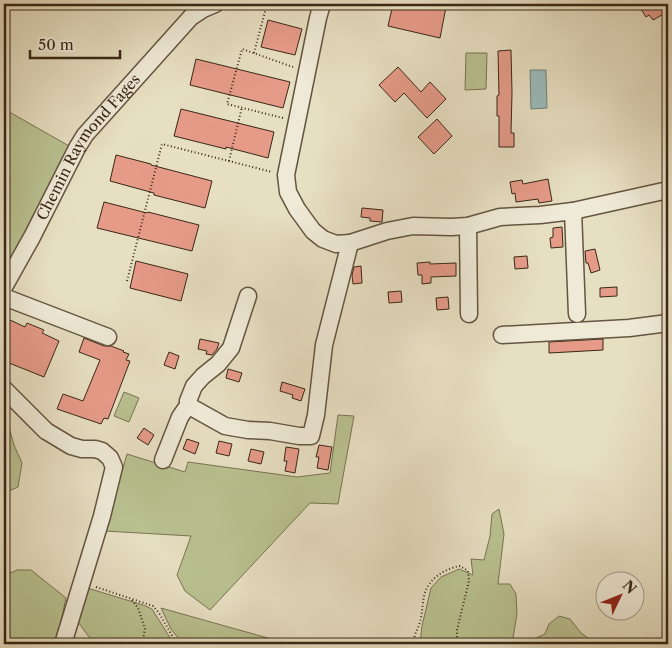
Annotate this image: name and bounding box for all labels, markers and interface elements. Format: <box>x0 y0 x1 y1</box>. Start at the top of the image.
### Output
scale bar <box>30 28 120 60</box>
text: 50 m <box>38 35 74 54</box>
street label: Chemin Raymond Fages <box>32 70 144 223</box>
north arrow <box>594 570 644 620</box>
text: N <box>619 577 640 598</box>

